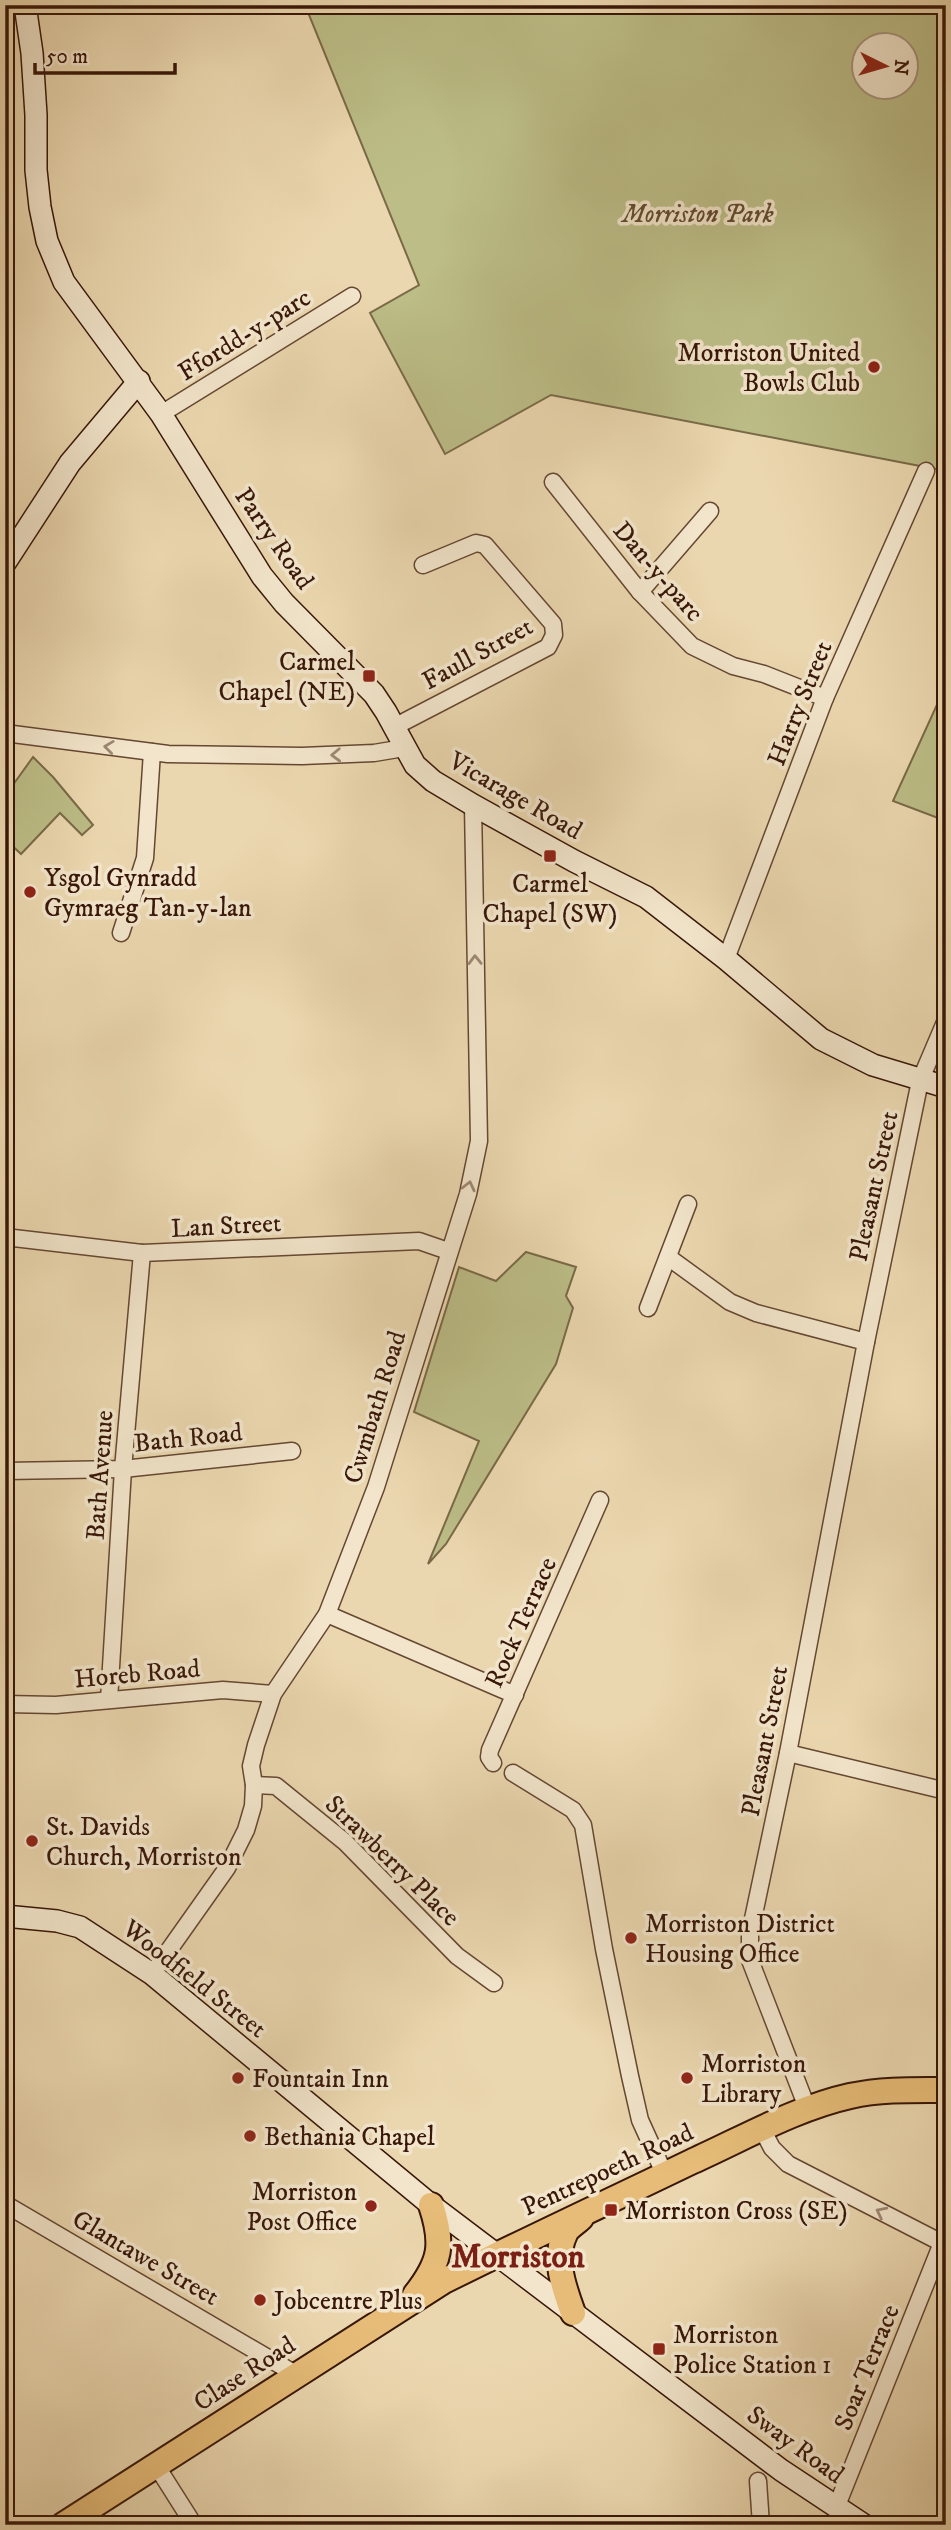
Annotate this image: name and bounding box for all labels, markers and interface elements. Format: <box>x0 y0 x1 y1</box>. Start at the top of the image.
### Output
scale bar <box>35 32 175 76</box>
north arrow <box>850 32 920 102</box>
text: 50 m <box>46 44 88 70</box>
text: N <box>888 59 913 77</box>
park label: Morriston Park <box>620 198 774 231</box>
street label: Ffordd-y-parc <box>172 281 317 389</box>
place label: Morriston United Bowls Club <box>677 337 860 400</box>
marker: Morriston United Bowls Club <box>866 359 882 375</box>
street label: Parry Road <box>227 481 321 596</box>
street label: Dan-y-parc <box>605 515 710 629</box>
street label: Faull Street <box>417 610 539 698</box>
street label: Harry Street <box>760 636 840 771</box>
place label: Carmel Chapel (NE) <box>219 646 355 709</box>
marker: Carmel Chapel (NE) <box>361 668 377 684</box>
one-way arrow <box>104 739 115 754</box>
street label: Vicarage Road <box>442 744 588 848</box>
one-way arrow <box>331 747 342 762</box>
marker: Carmel Chapel (SW) <box>542 848 558 864</box>
place label: Ysgol Gynradd Gymraeg Tan-y-lan <box>44 862 252 925</box>
place label: Carmel Chapel (SW) <box>483 868 617 931</box>
marker: Ysgol Gynradd Gymraeg Tan-y-lan <box>22 884 38 900</box>
one-way arrow <box>467 954 483 964</box>
street label: Pleasant Street <box>842 1108 907 1265</box>
one-way arrow <box>461 1180 475 1192</box>
street label: Lan Street <box>170 1207 282 1246</box>
street label: Cwmbath Road <box>337 1327 414 1488</box>
street label: Bath Avenue <box>80 1409 121 1541</box>
street label: Bath Road <box>132 1416 244 1461</box>
street label: Rock Terrace <box>478 1552 565 1693</box>
street label: Horeb Road <box>73 1653 201 1696</box>
street label: Pleasant Street <box>735 1663 796 1820</box>
street label: Strawberry Place <box>317 1788 466 1934</box>
place label: St. Davids Church, Morriston <box>46 1811 242 1874</box>
marker: St. Davids Church, Morriston <box>24 1833 40 1849</box>
place label: Morriston District Housing Office <box>645 1908 835 1971</box>
street label: Woodfield Street <box>115 1912 273 2046</box>
marker: Morriston District Housing Office <box>623 1930 639 1946</box>
place label: Morriston Library <box>701 2048 807 2111</box>
place label: Fountain Inn <box>252 2063 389 2096</box>
marker: Fountain Inn <box>230 2070 246 2086</box>
marker: Morriston Library <box>679 2070 695 2086</box>
street label: Pentrepoeth Road <box>517 2116 699 2225</box>
place label: Bethania Chapel <box>264 2121 435 2154</box>
marker: Bethania Chapel <box>242 2128 258 2144</box>
place label: Morriston Post Office <box>247 2176 357 2239</box>
place label: Morriston Cross (SE) <box>625 2195 848 2228</box>
marker: Morriston Post Office <box>363 2198 379 2214</box>
marker: Morriston Cross (SE) <box>603 2202 619 2218</box>
street label: Glantawe Street <box>66 2203 225 2314</box>
one-way arrow <box>876 2207 889 2220</box>
district label: Morriston <box>451 2237 586 2278</box>
place label: Jobcentre Plus <box>272 2285 422 2318</box>
marker: Jobcentre Plus <box>252 2292 268 2308</box>
street label: Soar Terrace <box>827 2300 908 2435</box>
place label: Morriston Police Station 1 <box>673 2319 832 2382</box>
street label: Clase Road <box>188 2329 302 2419</box>
marker: Morriston Police Station 1 <box>651 2341 667 2357</box>
street label: Sway Road <box>740 2399 850 2492</box>

